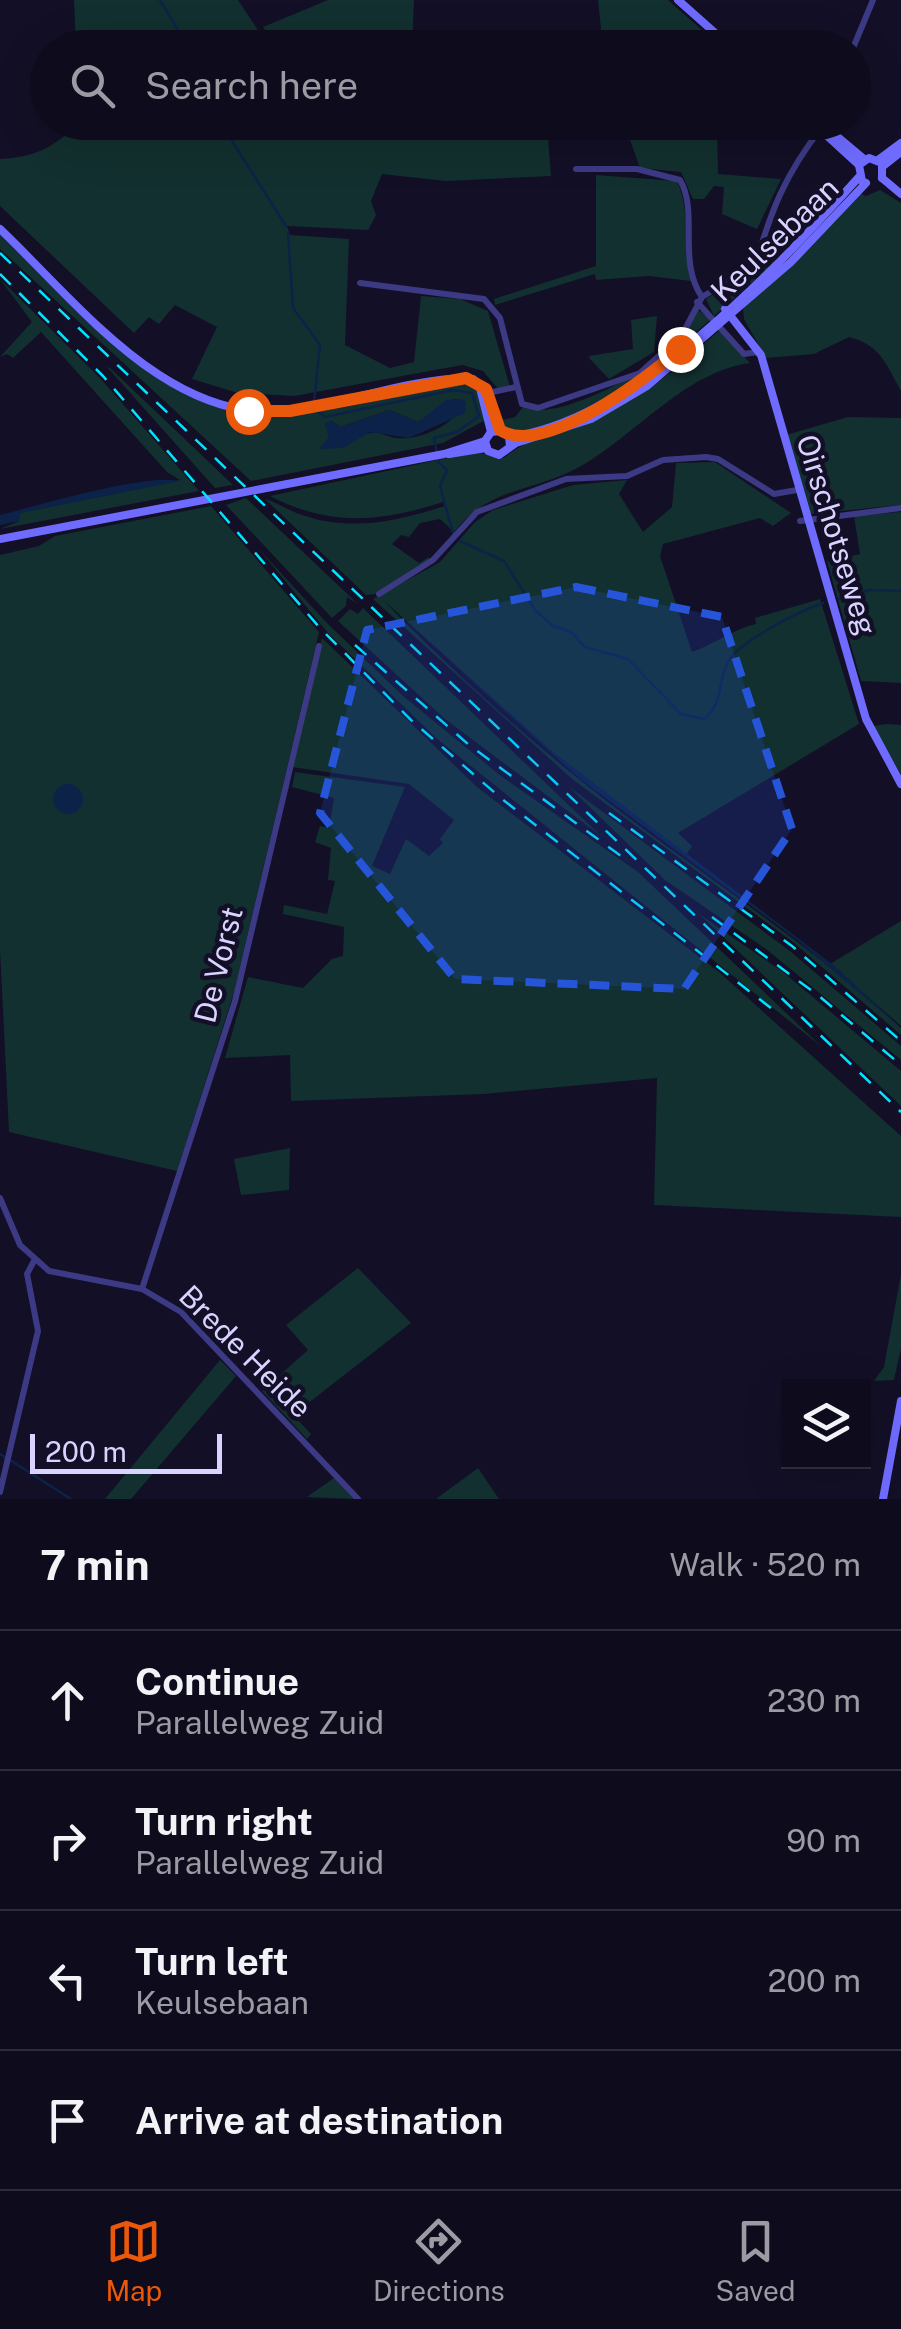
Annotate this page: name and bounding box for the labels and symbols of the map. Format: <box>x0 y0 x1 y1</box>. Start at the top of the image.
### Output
street label: Keulsebaan <box>703 170 845 309</box>
route end <box>658 327 704 373</box>
route start <box>226 389 272 435</box>
street label: Oirschotseweg <box>789 430 885 640</box>
street label: De Vorst <box>186 903 250 1026</box>
street label: Brede Heide <box>172 1278 319 1425</box>
scale bar <box>30 1429 222 1474</box>

